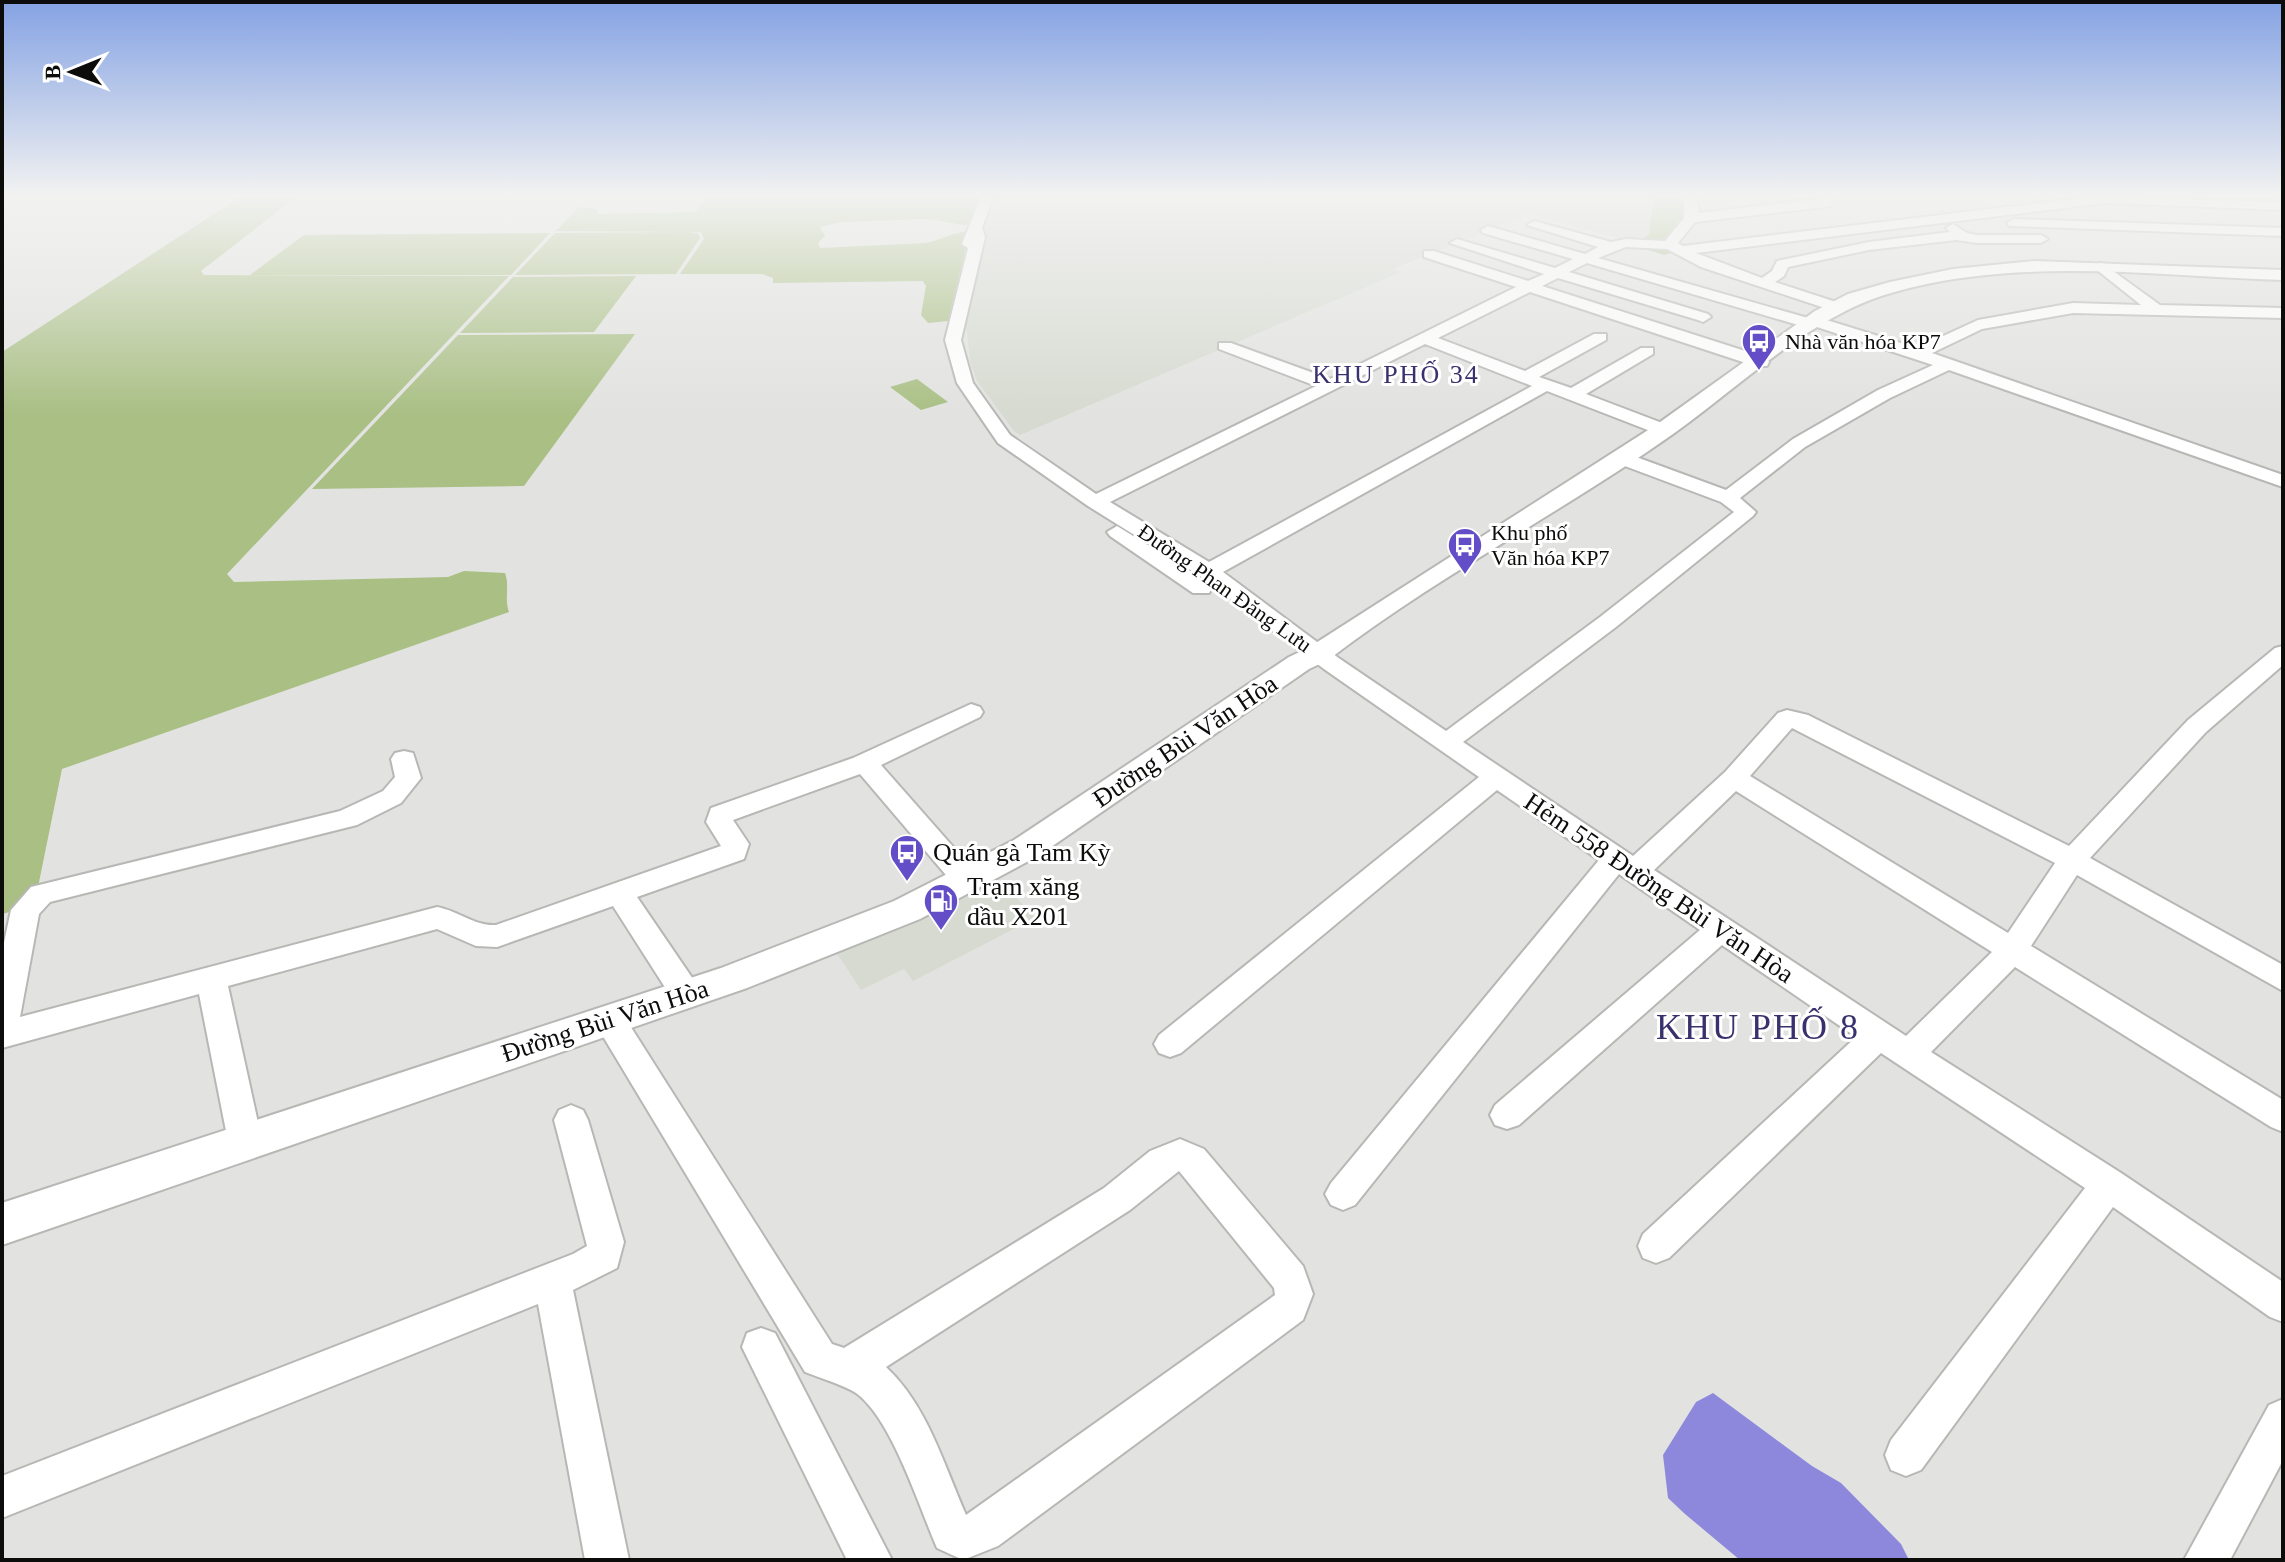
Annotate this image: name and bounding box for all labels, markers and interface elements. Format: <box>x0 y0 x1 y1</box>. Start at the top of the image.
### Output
north arrow <box>32 32 112 112</box>
text: B <box>40 64 65 80</box>
bus stop icon: Nhà văn hóa KP7 <box>1740 322 1778 372</box>
place label: Nhà văn hóa KP7 <box>1785 329 1941 354</box>
district label: KHU PHỐ 34 <box>1312 360 1480 389</box>
street label: Đường Phan Đăng Lưu <box>1133 519 1317 657</box>
place label: Khu phố Văn hóa KP7 <box>1491 520 1610 570</box>
bus stop icon: Khu phố Văn hóa KP7 <box>1446 526 1484 576</box>
street label: Đường Bùi Văn Hòa <box>1087 668 1283 813</box>
street label: Hẻm 558 Đường Bùi Văn Hòa <box>1519 787 1799 989</box>
bus stop icon: Quán gà Tam Kỳ <box>888 833 926 883</box>
place label: Quán gà Tam Kỳ <box>933 838 1111 867</box>
place label: Trạm xăng dầu X201 <box>967 872 1079 931</box>
fuel station icon: Trạm xăng dầu X201 <box>922 882 960 932</box>
street label: Đường Bùi Văn Hòa <box>498 974 713 1068</box>
district label: KHU PHỐ 8 <box>1656 1006 1860 1047</box>

